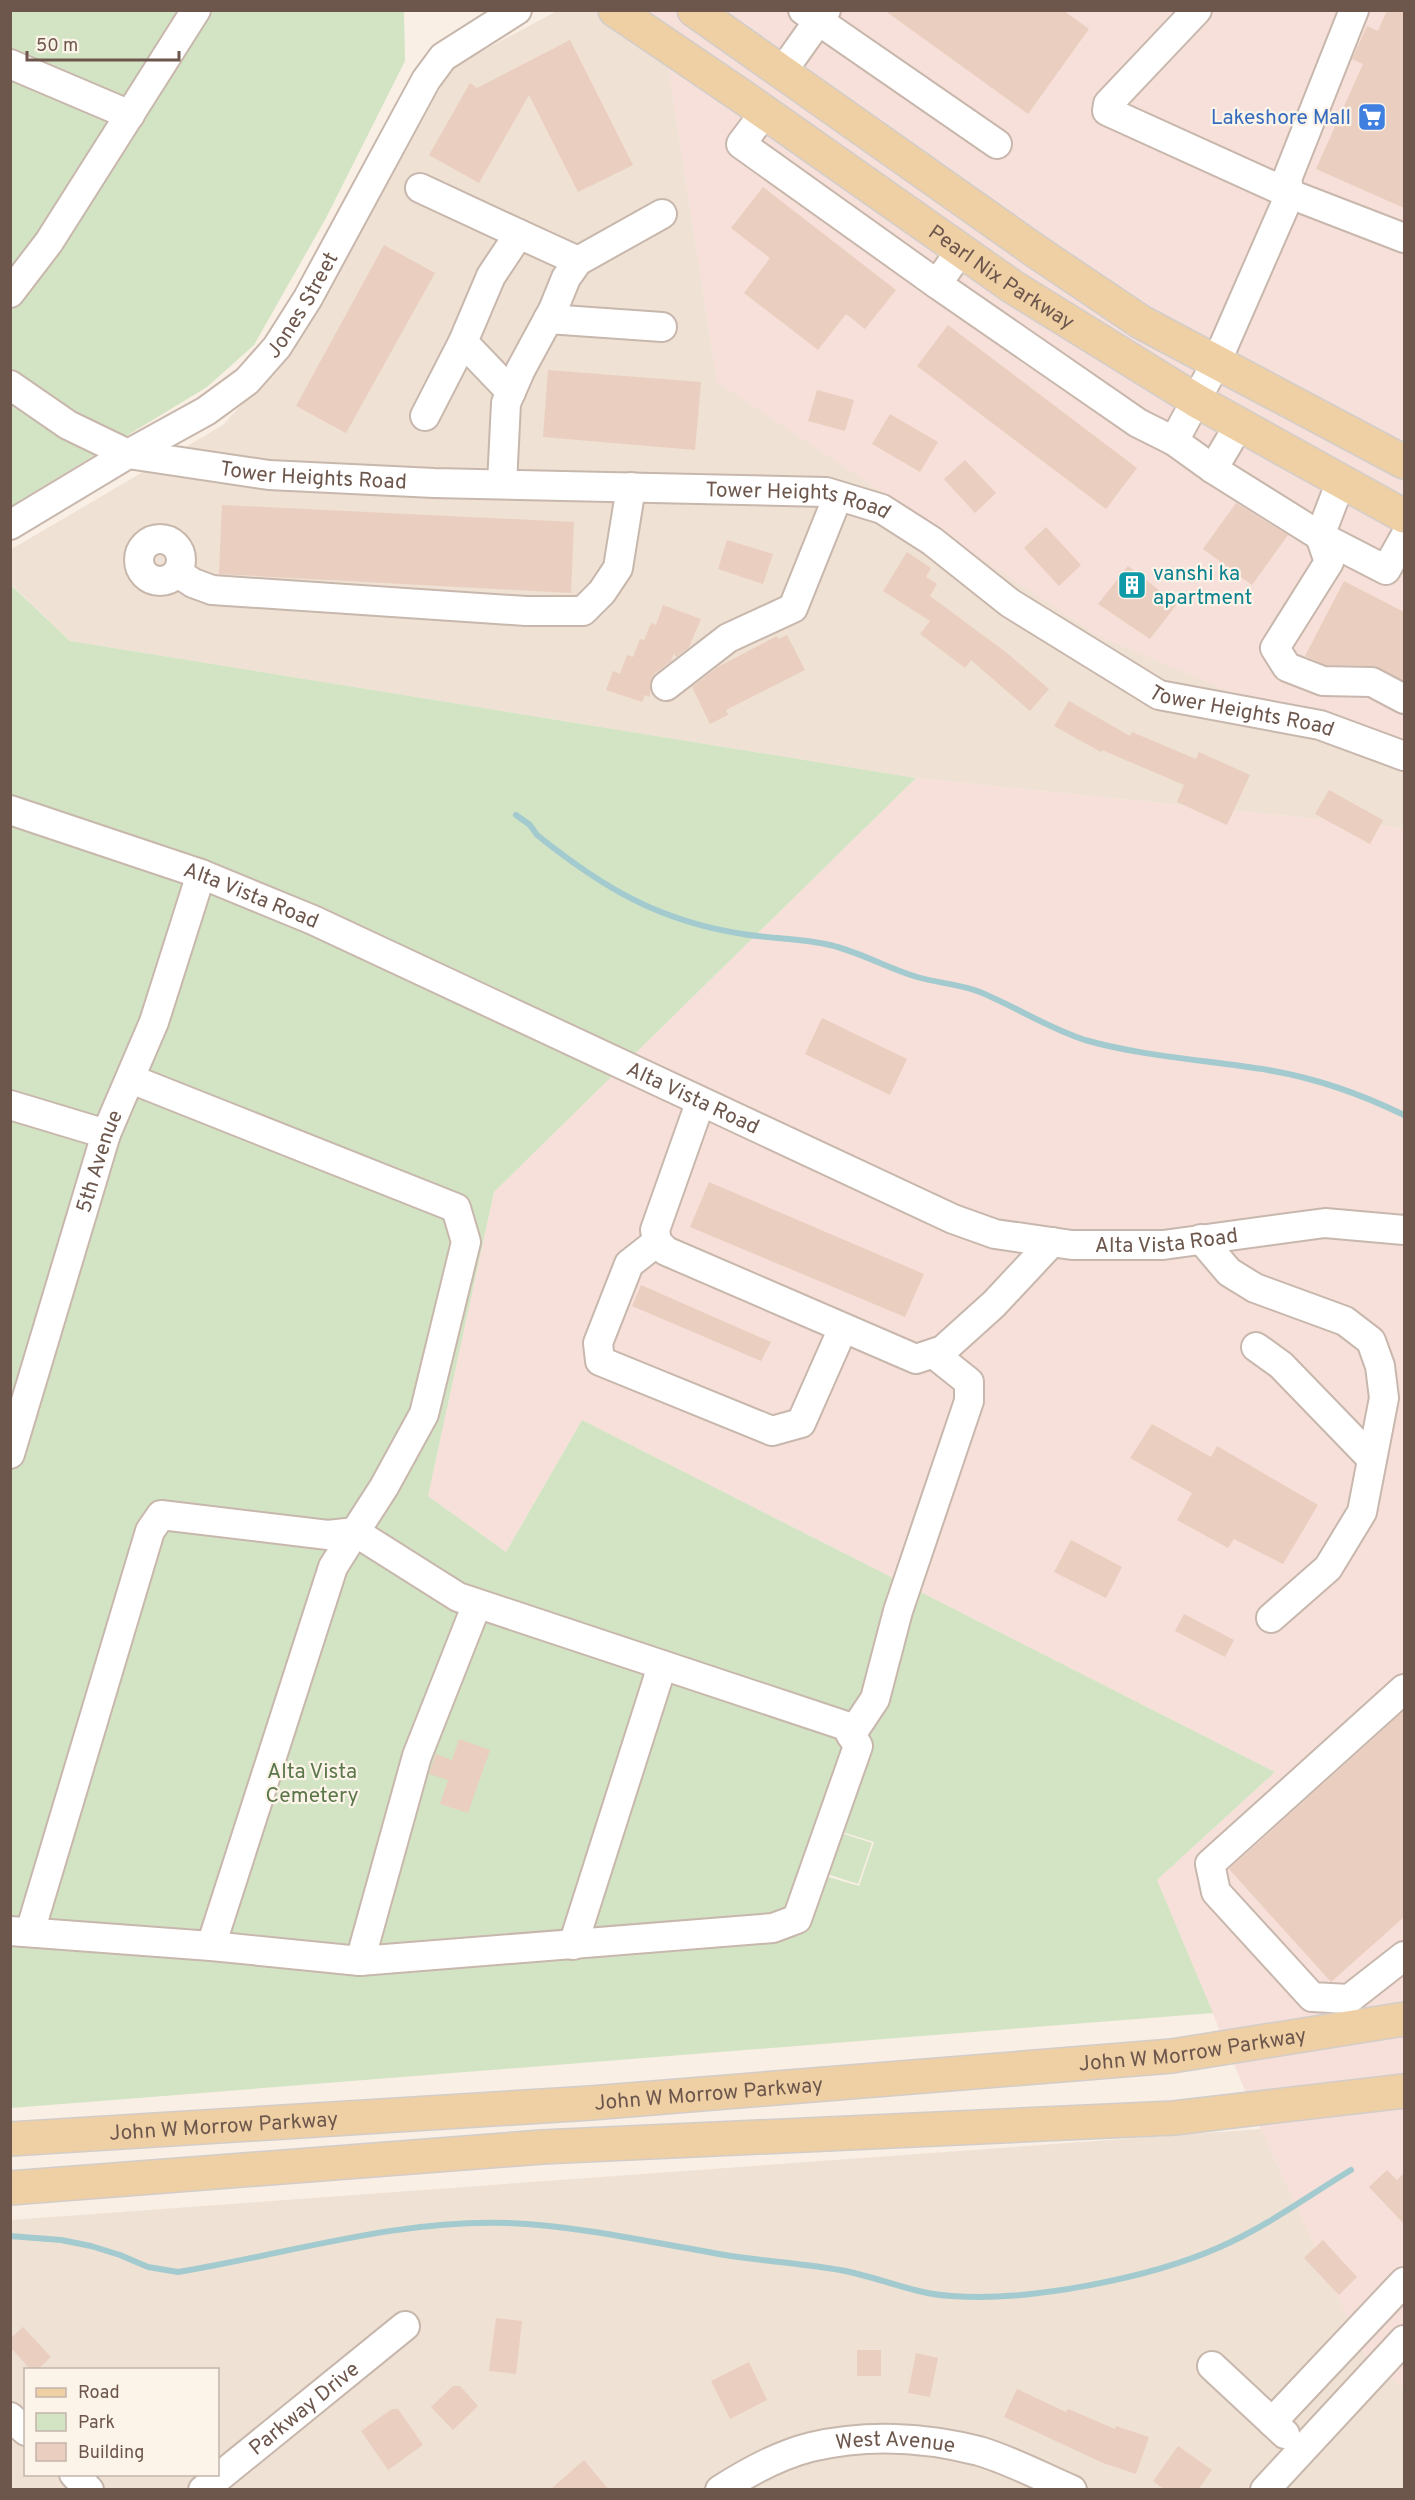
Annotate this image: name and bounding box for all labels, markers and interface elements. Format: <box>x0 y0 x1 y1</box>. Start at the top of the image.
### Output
scale bar <box>27 24 178 62</box>
text: 50 m <box>36 35 78 58</box>
supermarket icon: Lakeshore Mall <box>1356 101 1388 133</box>
place label: Lakeshore Mall <box>1211 105 1351 132</box>
street label: Pearl Nix Parkway <box>922 220 1079 337</box>
street label: Jones Street <box>261 248 345 365</box>
street label: Tower Heights Road <box>218 456 407 497</box>
street label: Tower Heights Road <box>705 477 895 526</box>
place label: vanshi ka apartment <box>1153 561 1252 612</box>
building icon: vanshi ka apartment <box>1116 569 1148 601</box>
street label: Tower Heights Road <box>1143 680 1338 744</box>
street label: Alta Vista Road <box>180 857 323 936</box>
street label: Alta Vista Road <box>622 1056 763 1142</box>
street label: 5th Avenue <box>71 1106 130 1216</box>
street label: Alta Vista Road <box>1095 1223 1240 1260</box>
park label: Alta Vista Cemetery <box>265 1759 359 1810</box>
street label: John W Morrow Parkway <box>1078 2023 1308 2079</box>
street label: John W Morrow Parkway <box>593 2072 824 2118</box>
street label: John W Morrow Parkway <box>108 2107 339 2148</box>
street label: Parkway Drive <box>244 2356 366 2462</box>
legend <box>24 2368 219 2476</box>
text: Road <box>78 2382 120 2405</box>
text: Park <box>78 2412 115 2435</box>
street label: West Avenue <box>834 2427 957 2460</box>
text: Building <box>78 2442 144 2465</box>

